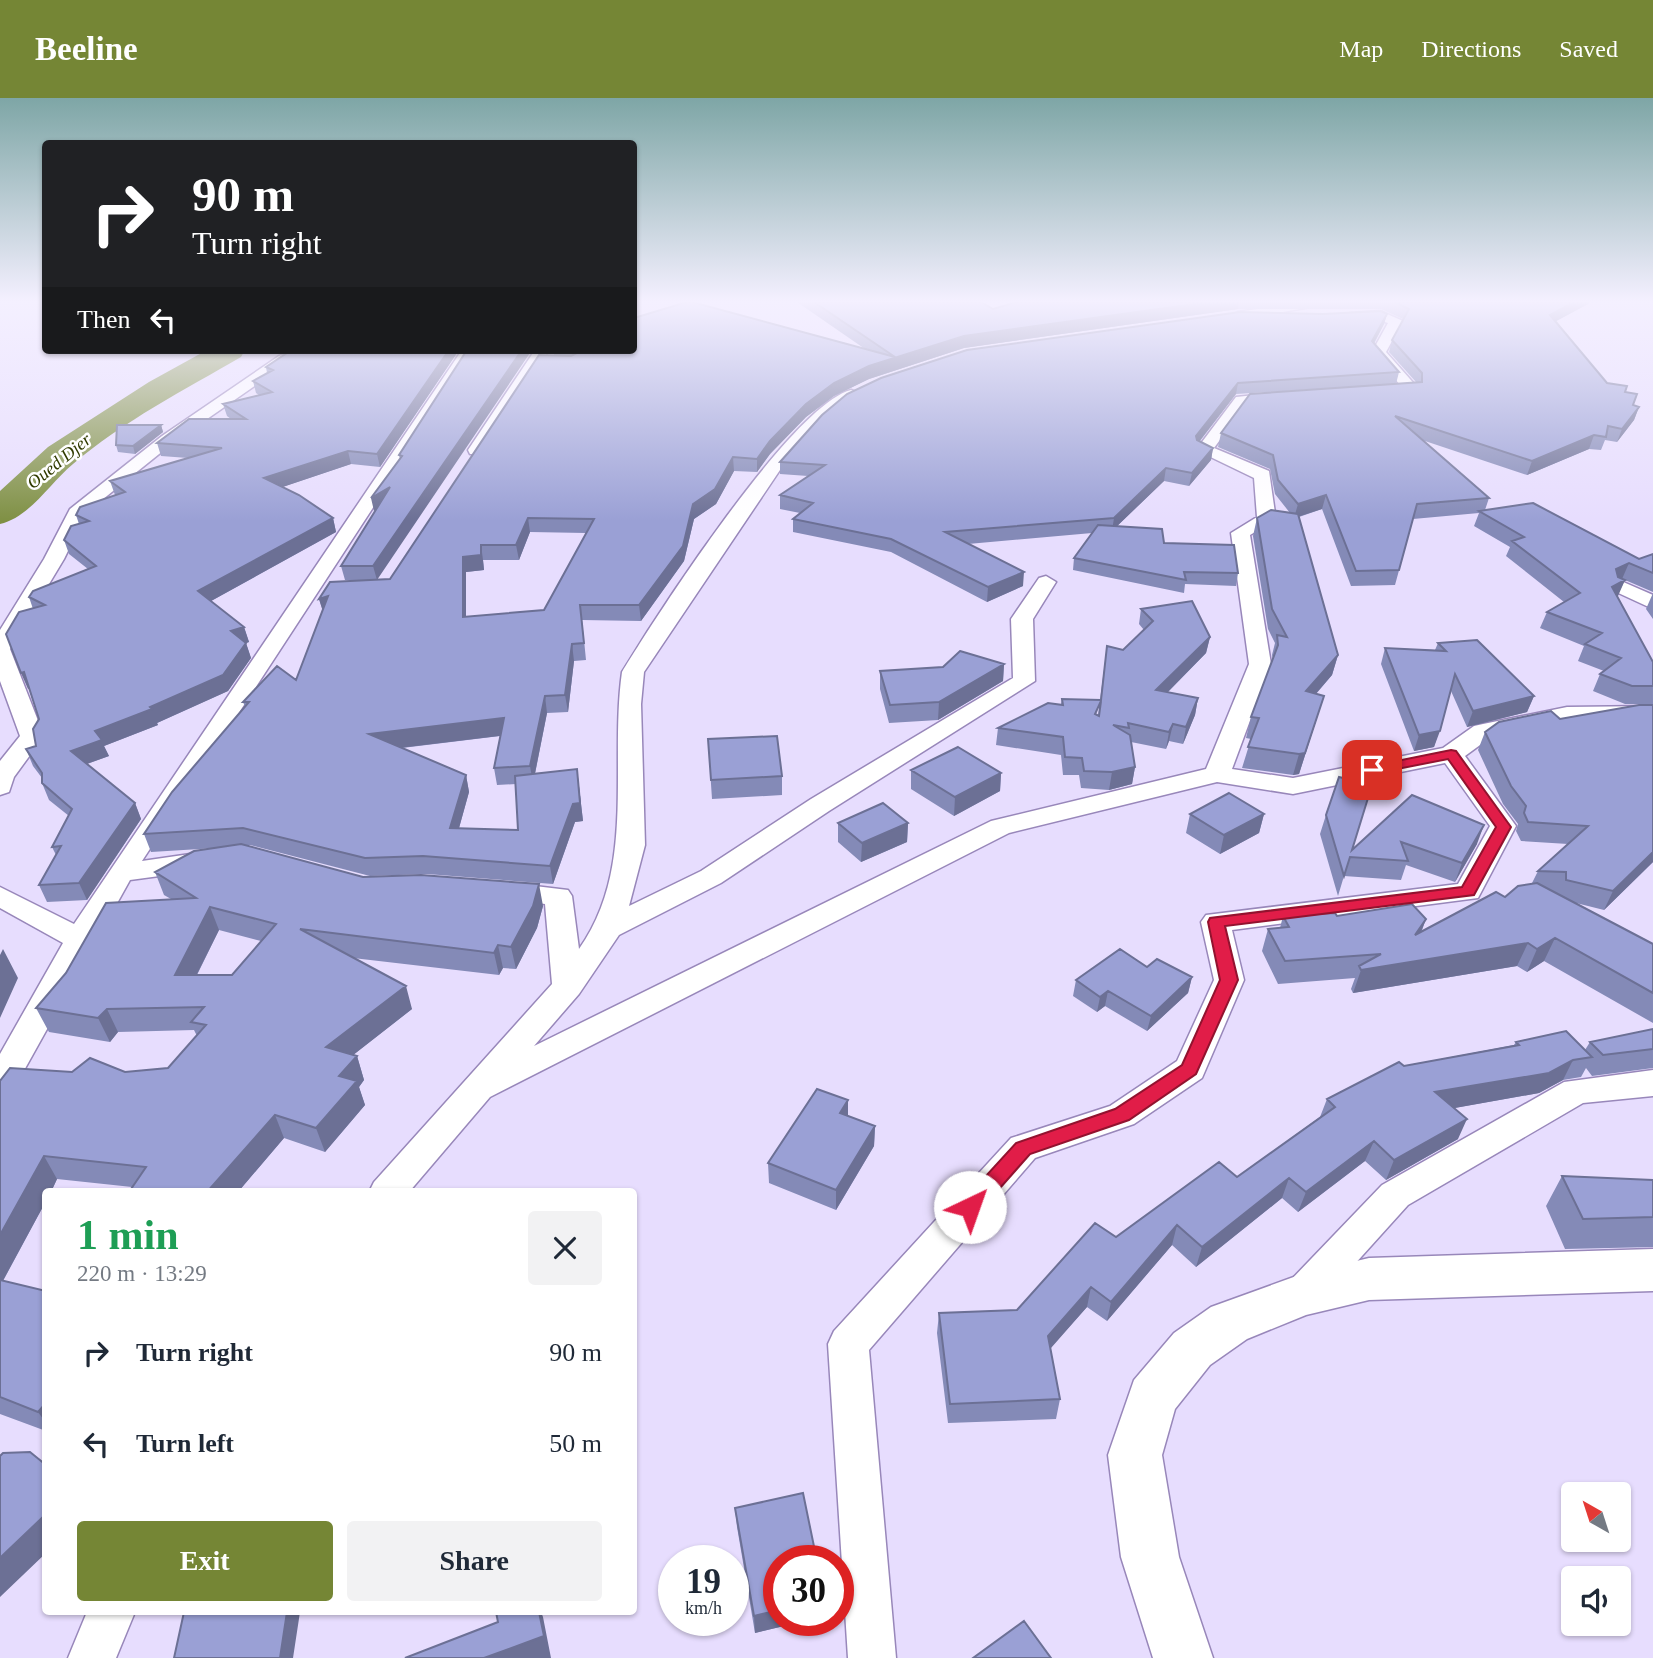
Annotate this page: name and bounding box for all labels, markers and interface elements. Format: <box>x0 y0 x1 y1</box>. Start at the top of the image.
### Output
text: Beeline <box>35 31 138 67</box>
text: Map <box>1339 36 1383 62</box>
text: Directions <box>1421 36 1521 62</box>
text: Saved <box>1559 36 1618 62</box>
text: 90 m <box>192 167 294 222</box>
icon: right <box>77 168 168 259</box>
text: Turn right <box>192 225 322 261</box>
icon: left <box>144 301 182 339</box>
text: Then <box>77 305 130 334</box>
water label: Oued Djer <box>23 429 96 493</box>
pin <box>1342 740 1402 800</box>
icon: arrive <box>1353 751 1391 789</box>
position arrow <box>933 1170 1007 1244</box>
button: close <box>528 1211 602 1285</box>
text: 1 min <box>77 1212 179 1258</box>
text: 220 m · 13:29 <box>77 1261 207 1286</box>
icon: right <box>77 1334 115 1372</box>
text: Turn right <box>136 1338 253 1367</box>
text: 90 m <box>549 1338 602 1367</box>
icon: left <box>77 1425 115 1463</box>
text: Turn left <box>136 1429 234 1458</box>
text: 50 m <box>549 1429 602 1458</box>
north arrow <box>1561 1482 1631 1552</box>
map controls <box>1561 1482 1631 1636</box>
button: Exit <box>77 1521 333 1601</box>
button: Share <box>347 1521 602 1601</box>
speed limit sign: 30 <box>763 1545 854 1636</box>
text: 19 <box>686 1562 721 1601</box>
button: sound <box>1561 1566 1631 1636</box>
text: km/h <box>685 1598 722 1618</box>

